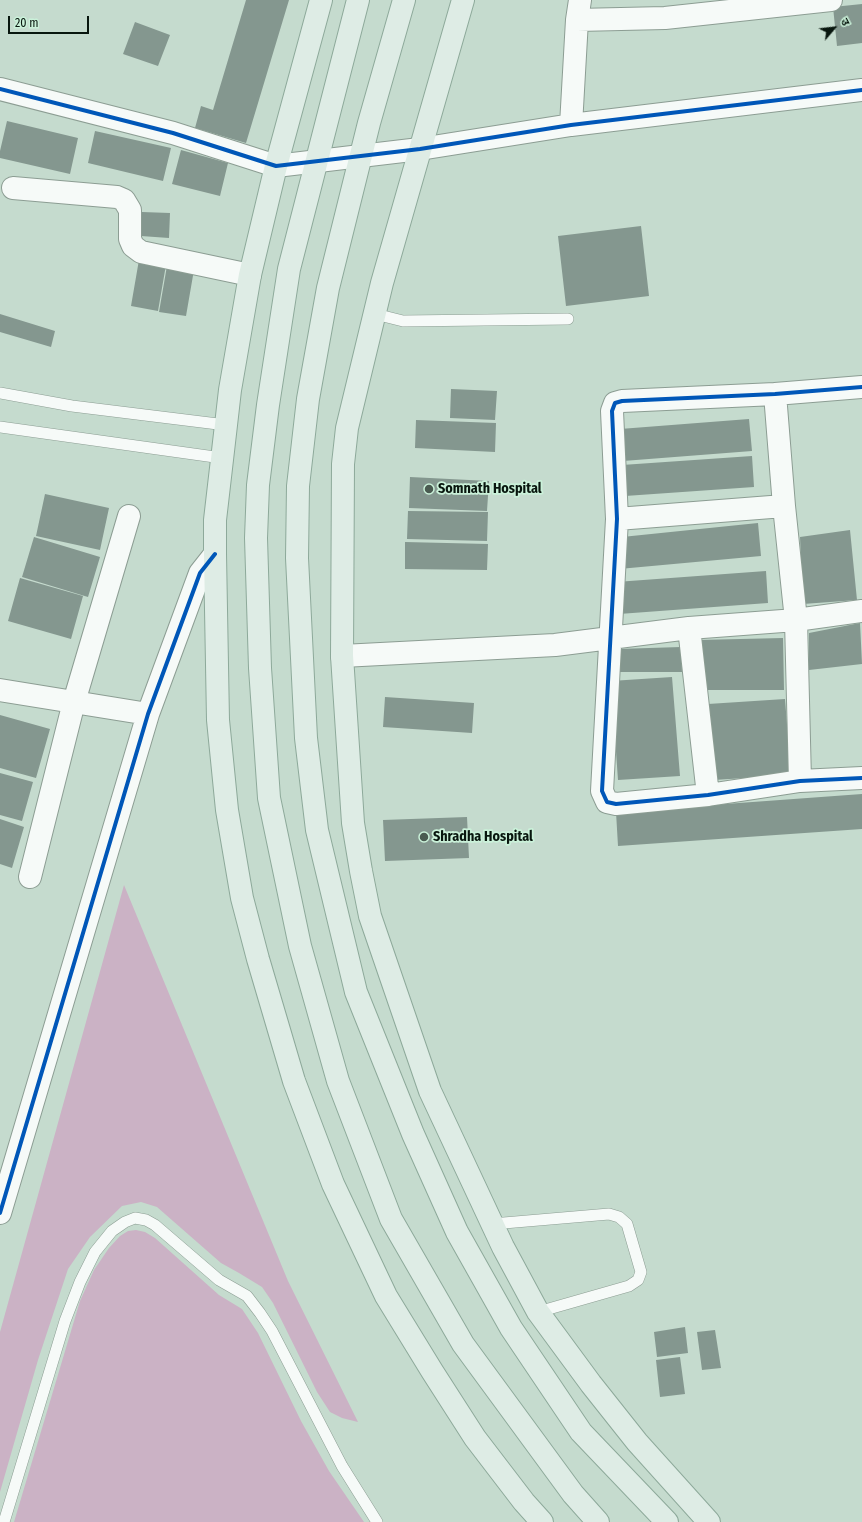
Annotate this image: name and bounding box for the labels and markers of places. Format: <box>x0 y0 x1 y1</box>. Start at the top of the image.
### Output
place label: Somnath Hospital <box>438 481 542 497</box>
marker: Somnath Hospital <box>423 483 435 495</box>
place label: Shradha Hospital <box>433 829 533 845</box>
marker: Shradha Hospital <box>418 831 430 843</box>

